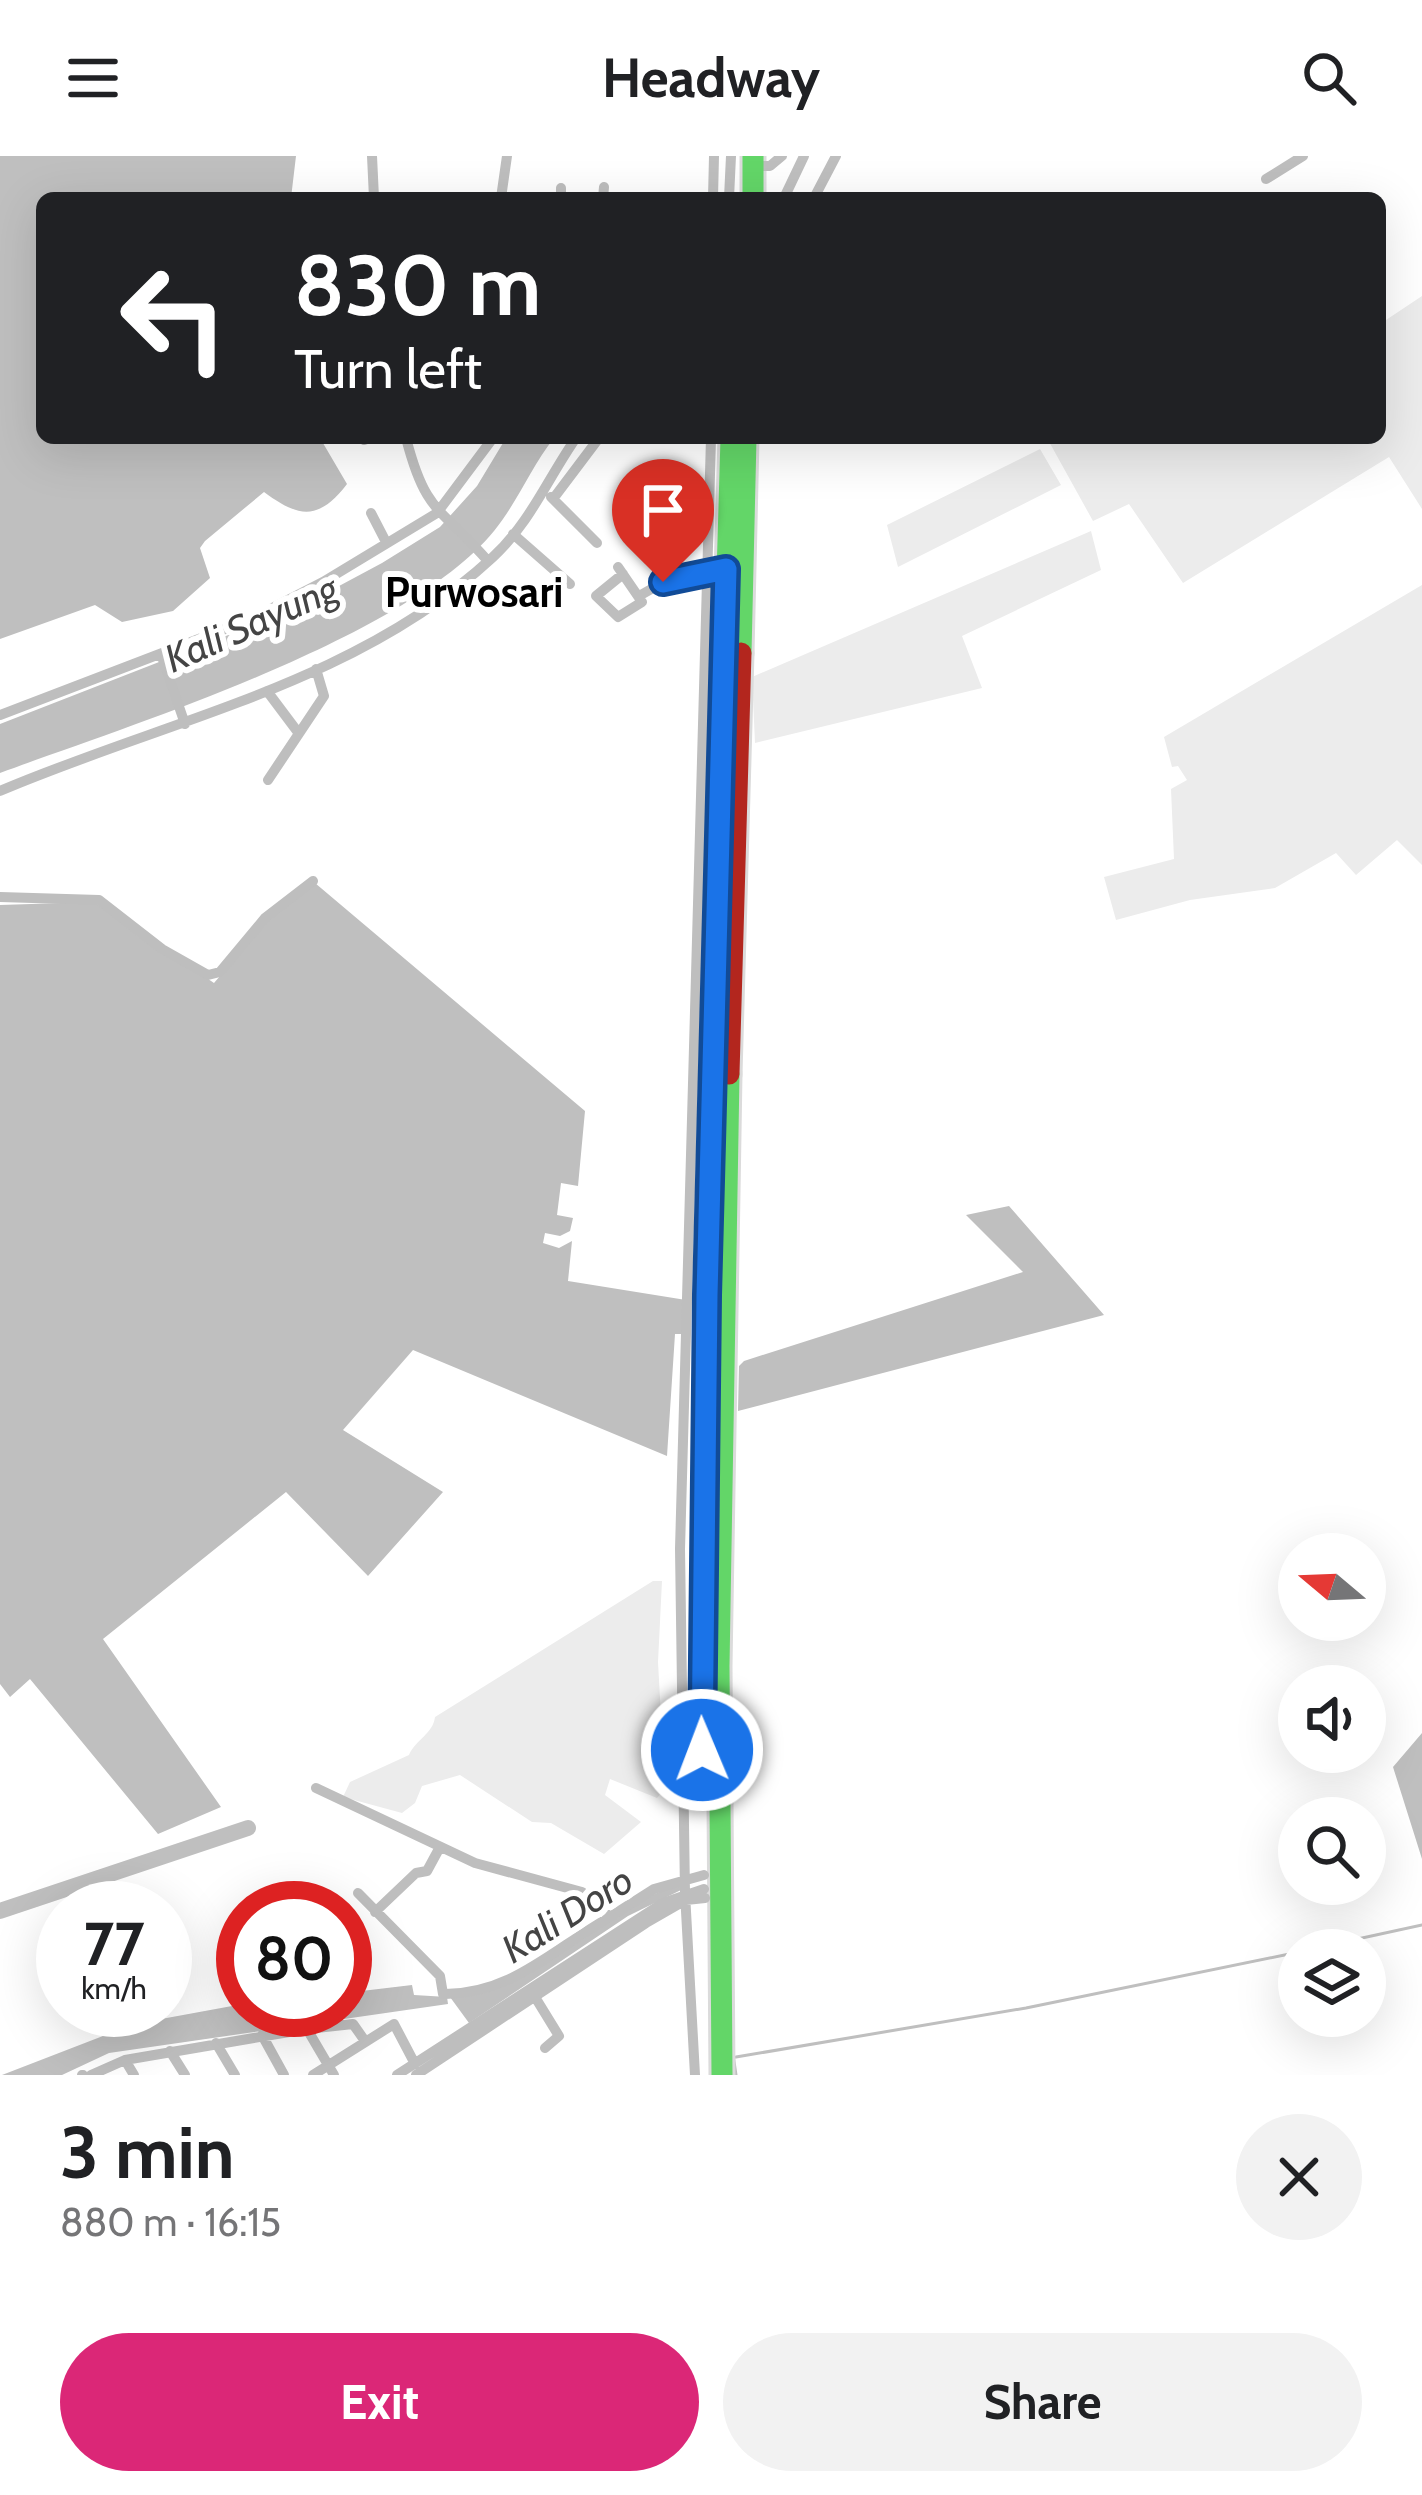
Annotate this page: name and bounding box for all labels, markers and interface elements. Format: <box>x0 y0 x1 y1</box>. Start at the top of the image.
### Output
icon: menu <box>60 45 126 111</box>
text: Headway <box>602 45 820 111</box>
icon: search <box>1296 45 1362 111</box>
text: 830 m <box>294 234 541 336</box>
icon: left <box>96 240 252 396</box>
text: Turn left <box>294 336 482 402</box>
pin <box>612 459 714 582</box>
icon: arrive <box>630 477 696 543</box>
water label: Kali Sayung <box>157 563 346 682</box>
district label: Purwosari <box>385 566 563 618</box>
north arrow <box>1278 1533 1386 1641</box>
map controls <box>1278 1533 1386 2037</box>
button: sound <box>1278 1665 1386 1773</box>
position arrow <box>639 1687 765 1813</box>
button: search <box>1278 1797 1386 1905</box>
water label: Kali Doro <box>493 1855 641 1973</box>
speed limit sign: 80 <box>216 1881 372 2037</box>
text: 77 <box>83 1907 145 1980</box>
button: layers <box>1278 1929 1386 2037</box>
text: km/h <box>81 1970 147 2007</box>
text: 3 min <box>60 2109 235 2196</box>
button: close <box>1236 2114 1362 2240</box>
text: 880 m · 16:15 <box>60 2198 281 2246</box>
button: Exit <box>60 2333 699 2471</box>
button: Share <box>723 2333 1362 2471</box>

